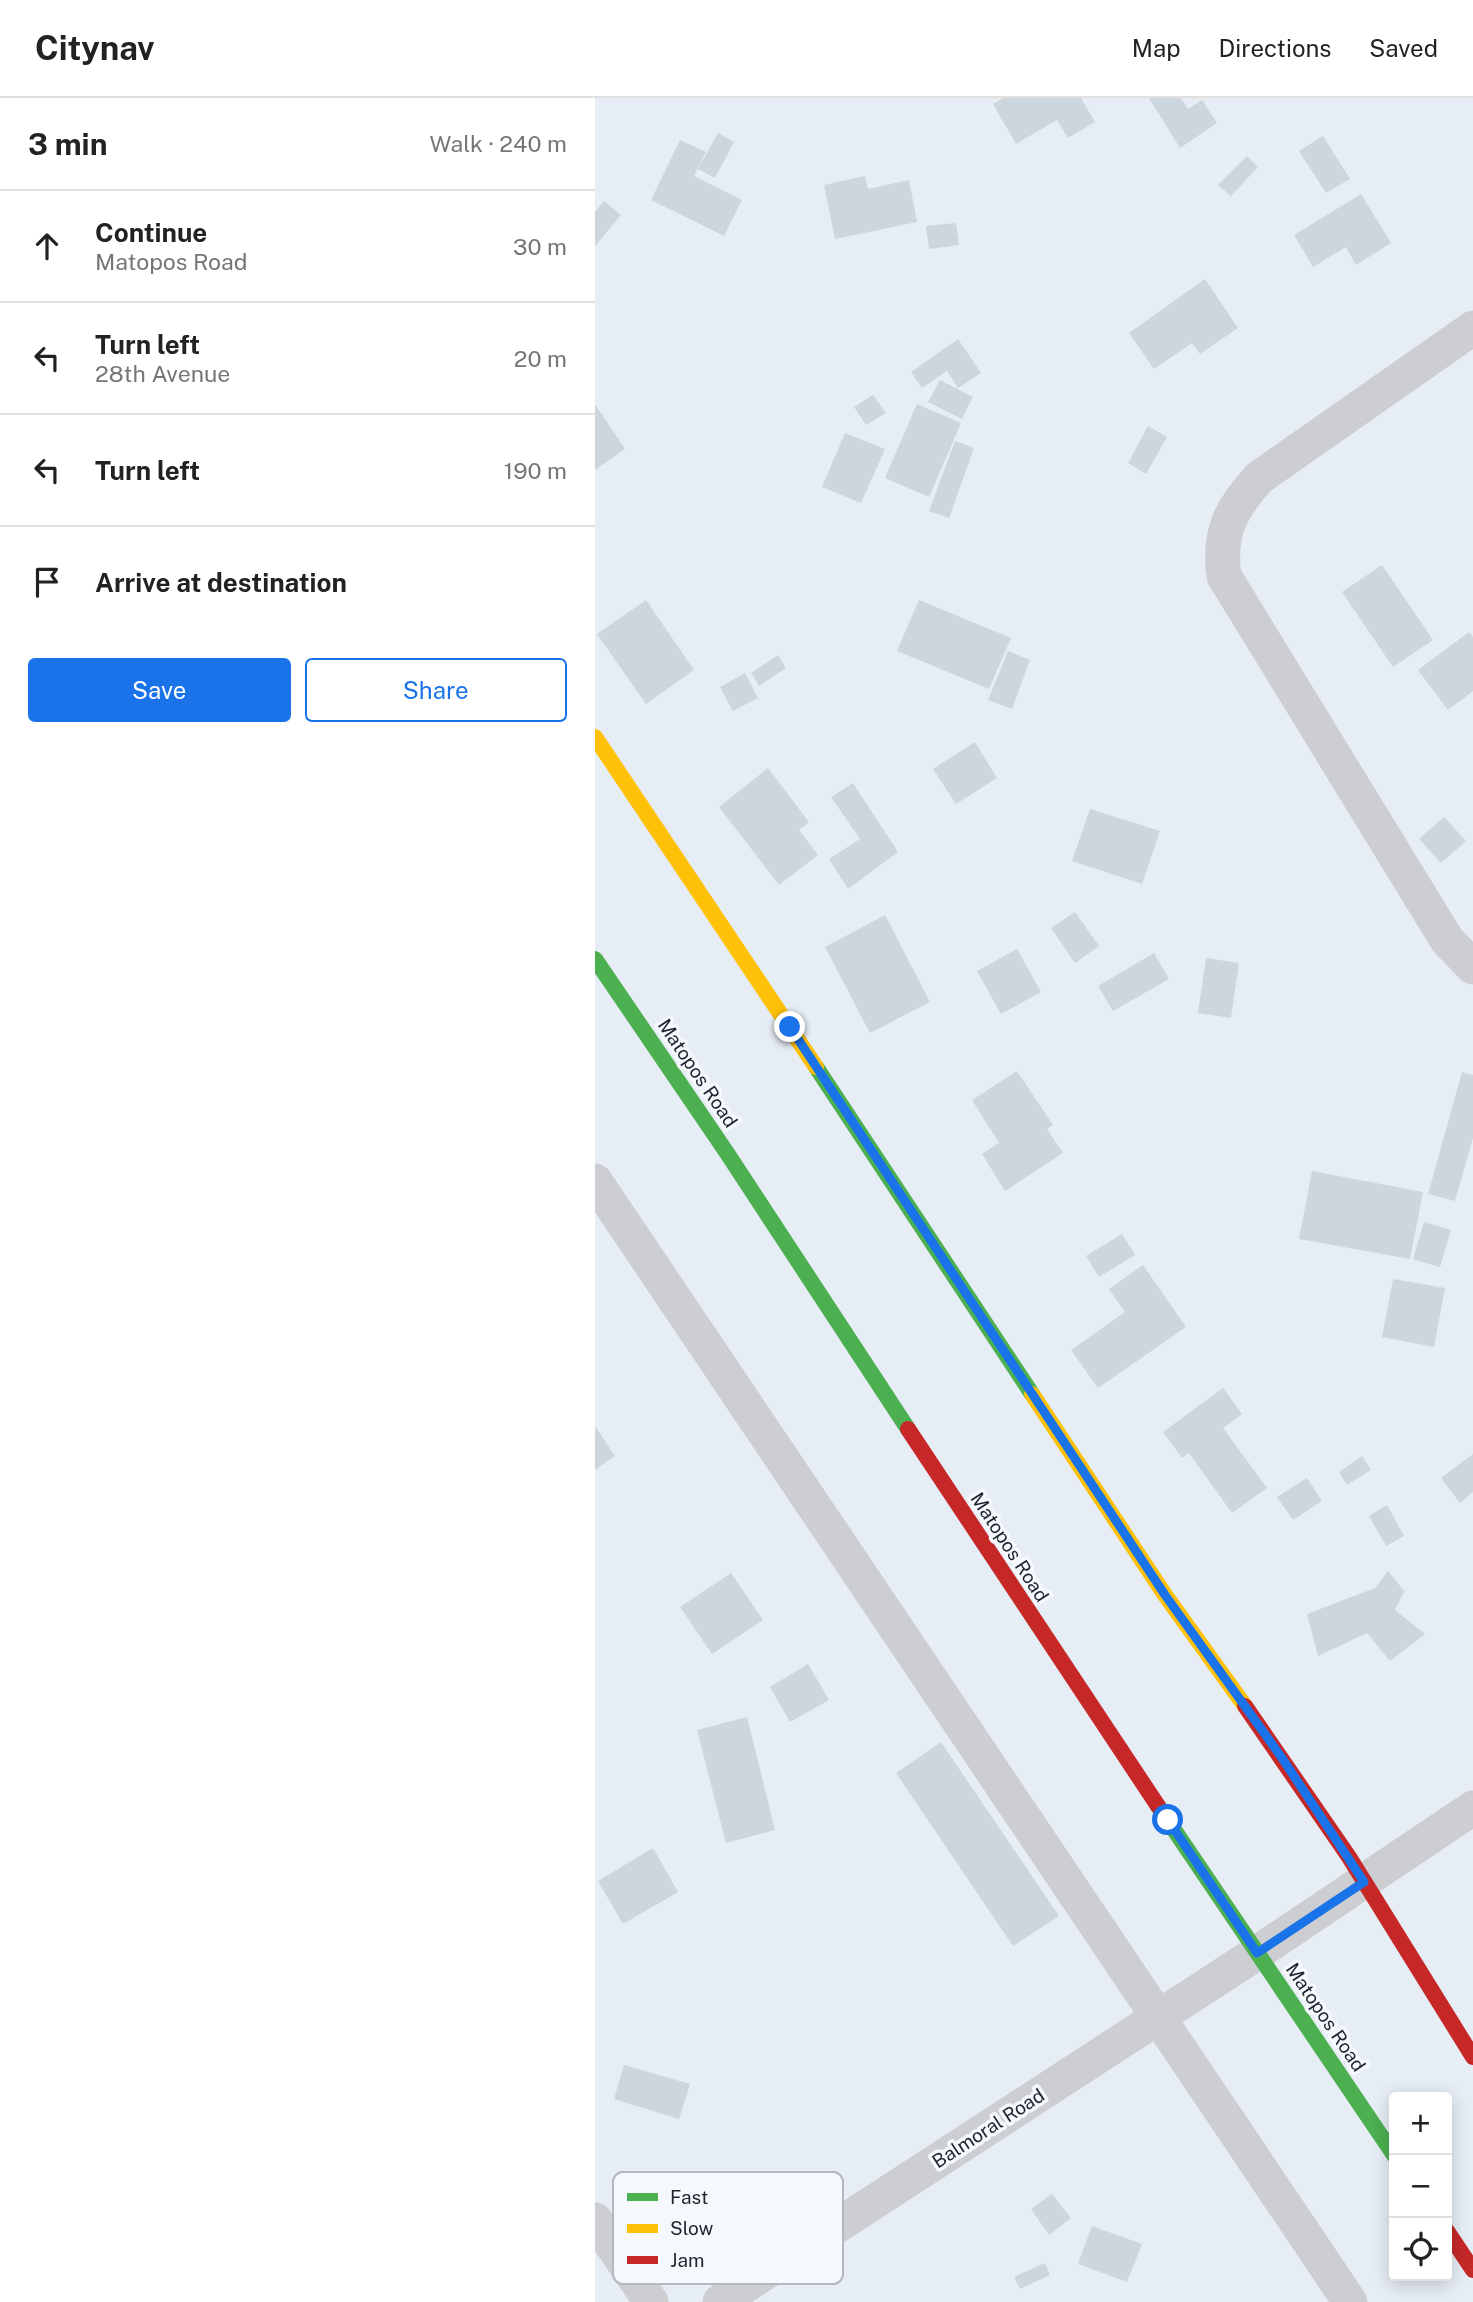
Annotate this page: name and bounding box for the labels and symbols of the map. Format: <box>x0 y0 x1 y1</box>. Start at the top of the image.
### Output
route end <box>774 1011 805 1042</box>
street label: Matopos Road <box>654 1015 742 1131</box>
street label: Matopos Road <box>966 1488 1054 1606</box>
route start <box>1152 1804 1183 1835</box>
street label: Matopos Road <box>1282 1959 1370 2075</box>
street label: Balmoral Road <box>928 2084 1048 2172</box>
legend <box>613 2172 843 2284</box>
text: Fast <box>670 2186 708 2208</box>
text: Slow <box>670 2217 714 2239</box>
text: Jam <box>670 2249 704 2271</box>

